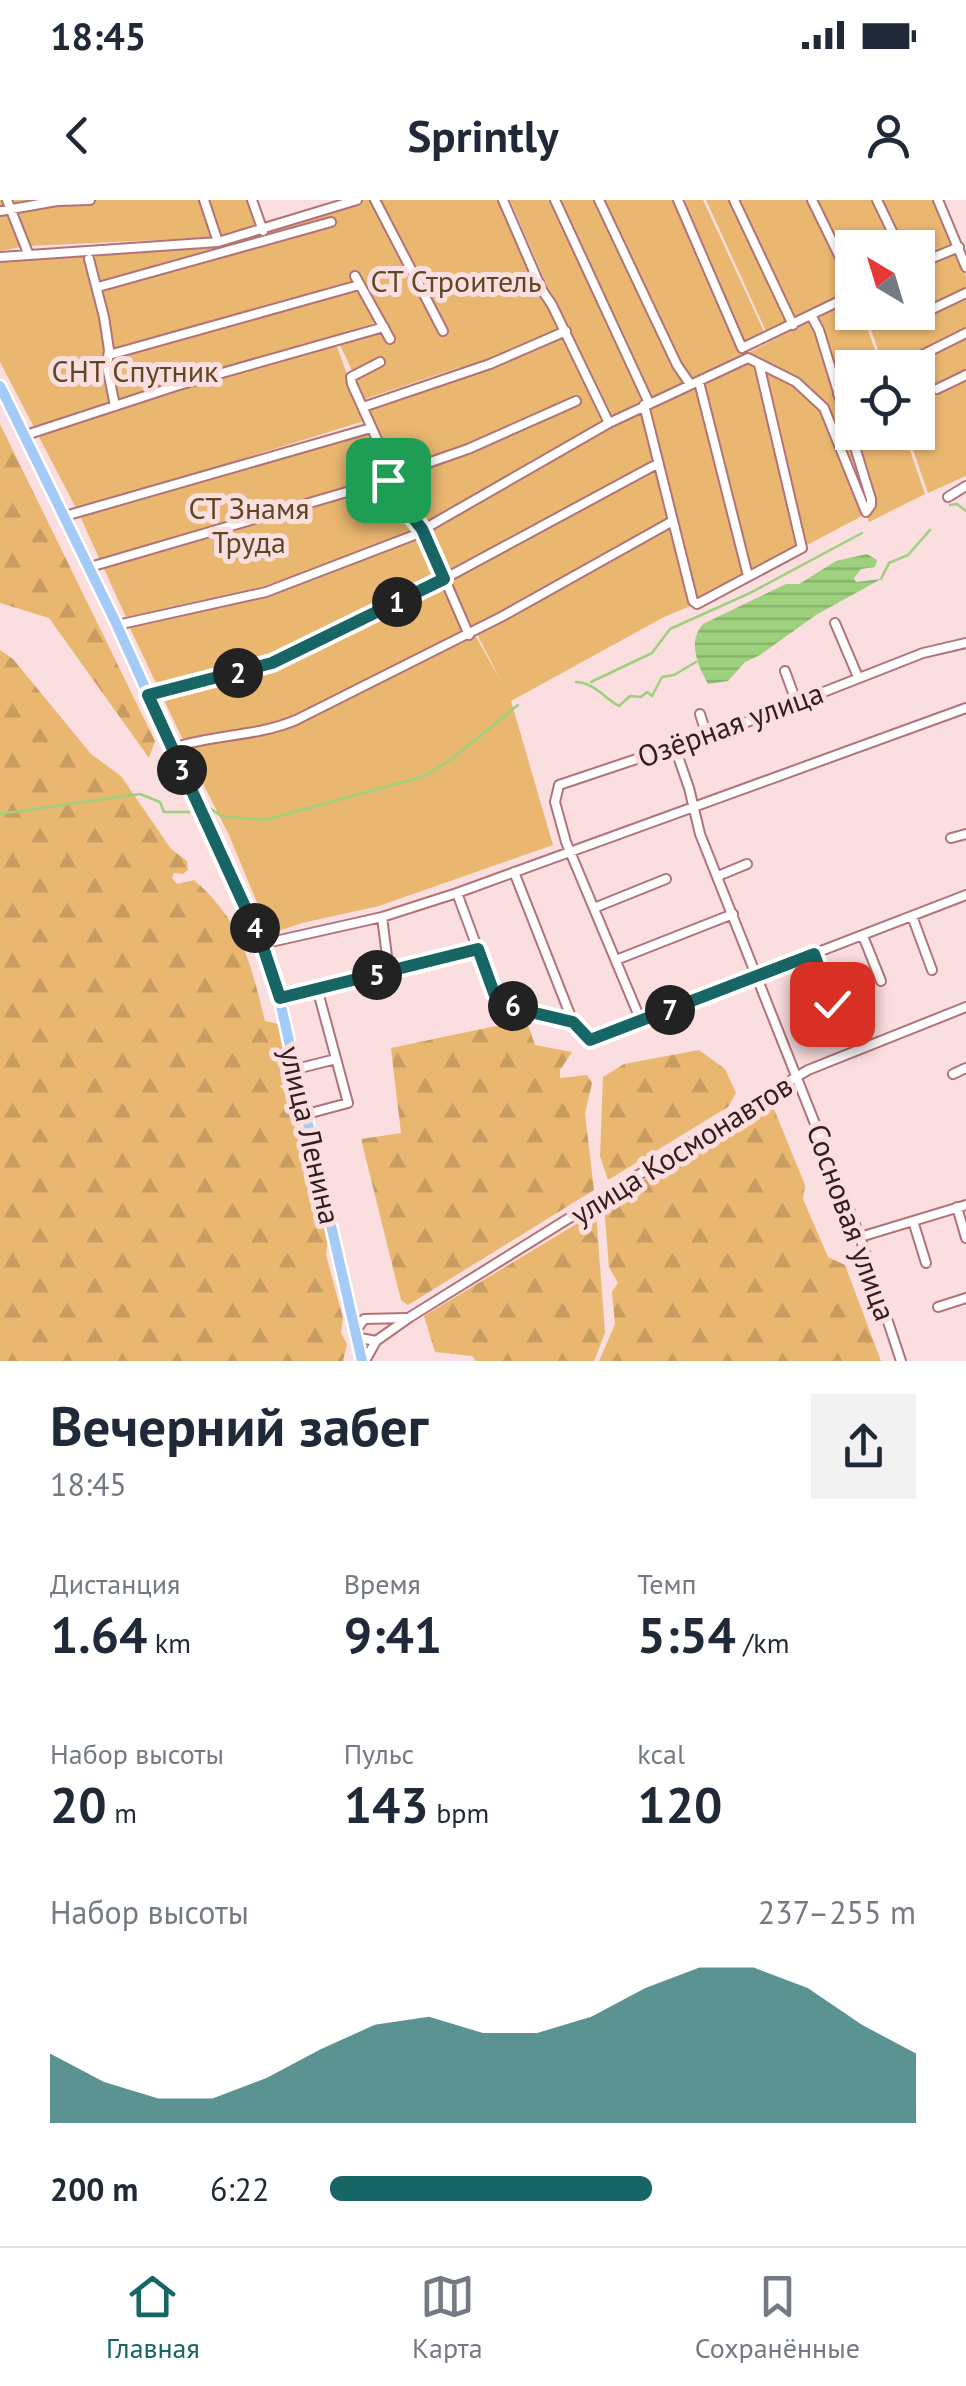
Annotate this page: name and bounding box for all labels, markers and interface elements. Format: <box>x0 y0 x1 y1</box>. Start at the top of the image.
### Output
text: 18:45 <box>50 11 146 60</box>
text: Sprintly <box>407 106 559 164</box>
icon: back <box>50 108 105 163</box>
icon: person <box>861 108 916 163</box>
north arrow <box>835 230 935 330</box>
map controls <box>835 230 935 450</box>
park label: СТ Строитель <box>370 261 542 300</box>
button: locate <box>835 350 935 450</box>
park label: СНТ Спутник <box>52 351 219 390</box>
pin <box>346 438 431 523</box>
icon: arrive <box>361 453 416 508</box>
park label: СТ Знамя Труда <box>188 488 310 561</box>
pin: 1 <box>372 577 422 627</box>
text: 1 <box>389 583 405 620</box>
pin: 2 <box>213 648 263 698</box>
text: 2 <box>230 654 246 691</box>
street label: Озёрная улица <box>632 672 828 776</box>
pin: 3 <box>157 745 207 795</box>
text: 3 <box>174 751 190 788</box>
pin: 4 <box>230 903 280 953</box>
text: 4 <box>247 909 263 946</box>
pin: 5 <box>352 950 402 1000</box>
text: 5 <box>369 956 385 993</box>
pin <box>790 962 875 1047</box>
icon: check <box>805 977 860 1032</box>
pin: 6 <box>488 981 538 1031</box>
pin: 7 <box>645 985 695 1035</box>
text: 6 <box>505 987 521 1024</box>
text: 7 <box>662 991 678 1028</box>
street label: улица Ленина <box>272 1042 350 1228</box>
street label: улица Космонавтов <box>563 1065 799 1233</box>
street label: Сосновая улица <box>798 1118 906 1326</box>
text: Вечерний забег <box>50 1390 428 1461</box>
button: share <box>811 1394 916 1499</box>
text: 18:45 <box>50 1463 127 1505</box>
text: Дистанция <box>50 1565 180 1602</box>
text: Время <box>344 1565 421 1602</box>
text: Темп <box>637 1565 697 1602</box>
text: 1.64 <box>50 1602 147 1667</box>
text: 9:41 <box>344 1602 442 1667</box>
text: 5:54 <box>637 1602 736 1667</box>
text: km <box>147 1624 191 1661</box>
text: /km <box>736 1624 789 1661</box>
text: Набор высоты <box>50 1735 224 1772</box>
text: Пульс <box>344 1735 414 1772</box>
text: kcal <box>637 1735 685 1772</box>
text: 20 <box>50 1772 107 1837</box>
text: 143 <box>344 1772 429 1837</box>
text: 120 <box>637 1772 722 1837</box>
text: m <box>107 1794 137 1831</box>
text: bpm <box>429 1794 489 1831</box>
text: Набор высоты <box>50 1891 249 1933</box>
text: 237–255 m <box>758 1891 916 1933</box>
text: 200 m <box>50 2168 138 2210</box>
text: 6:22 <box>210 2168 269 2210</box>
tab: Главная <box>106 2269 200 2366</box>
tab: Карта <box>412 2269 483 2366</box>
tab: Сохранённые <box>695 2269 860 2366</box>

